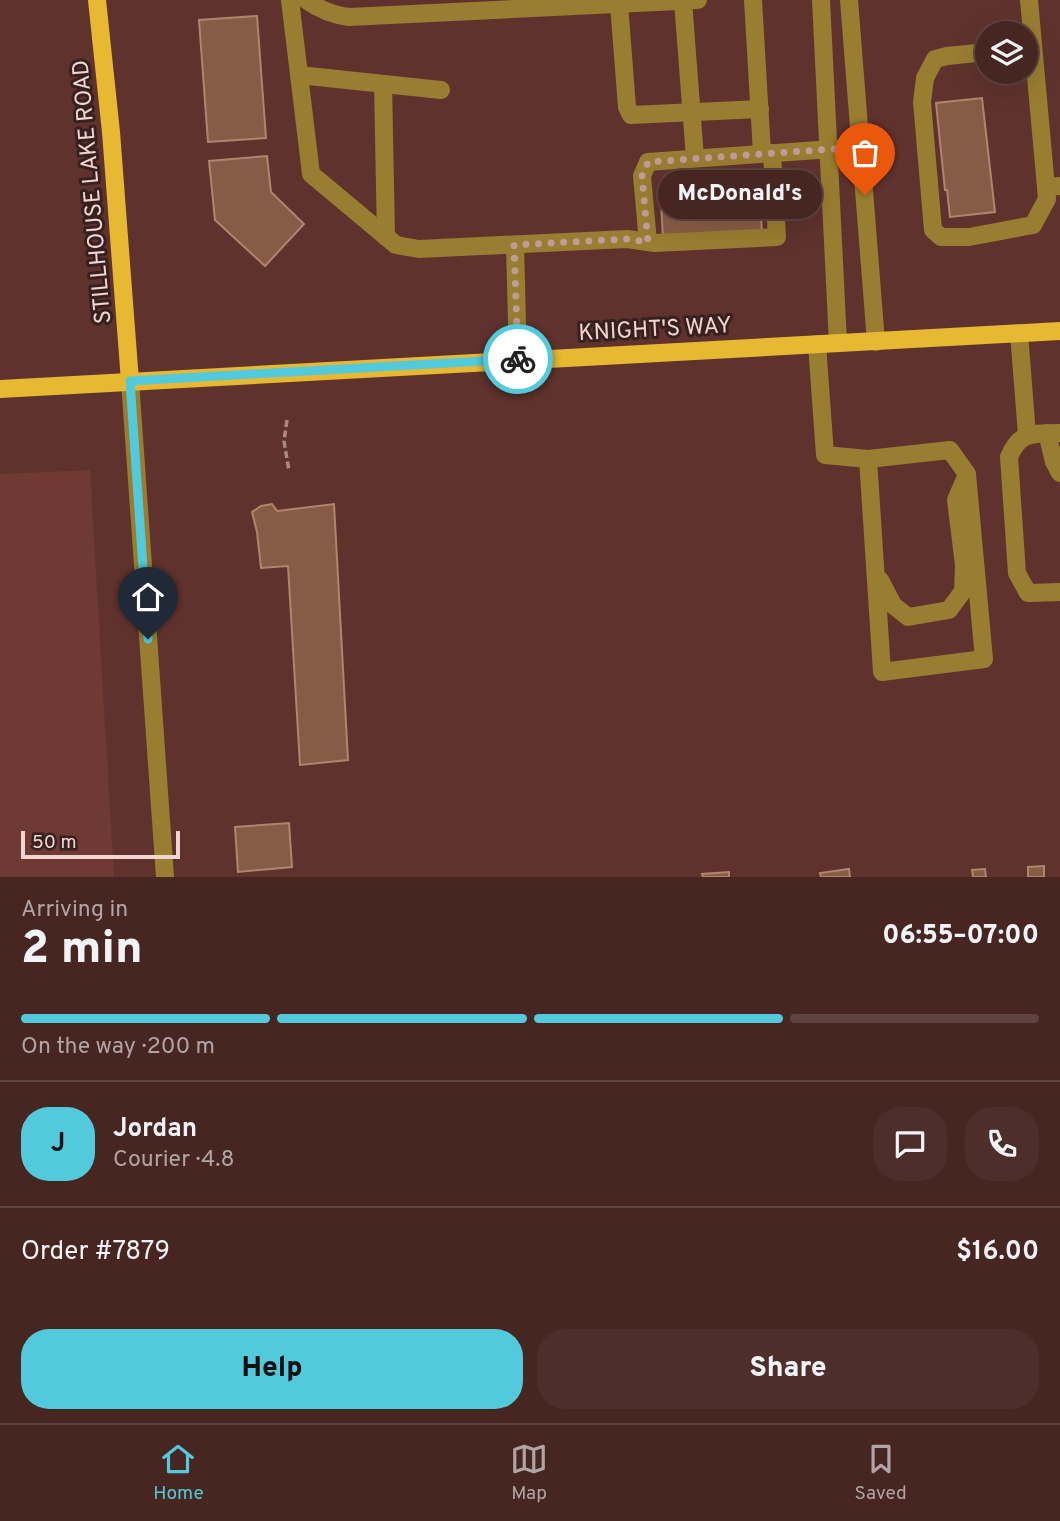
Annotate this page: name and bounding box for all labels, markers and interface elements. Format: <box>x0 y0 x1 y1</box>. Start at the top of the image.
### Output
map controls <box>975 21 1038 84</box>
button: layers <box>975 21 1038 84</box>
street label: STILLHOUSE LAKE ROAD <box>67 59 119 325</box>
pin <box>835 123 895 195</box>
icon: bag <box>846 134 884 172</box>
callout: McDonald's <box>658 170 823 220</box>
text: McDonald's <box>678 180 802 209</box>
street label: KNIGHT'S WAY <box>578 312 732 349</box>
courier <box>483 324 553 394</box>
icon: bike <box>499 340 537 378</box>
pin <box>118 567 178 639</box>
icon: home <box>129 578 167 616</box>
scale bar <box>21 828 180 860</box>
text: 50 m <box>32 831 77 855</box>
text: Arriving in <box>21 896 128 925</box>
text: 06:55–07:00 <box>882 920 1039 953</box>
text: 2 min <box>21 921 143 980</box>
text: On the way · 200 m <box>21 1033 215 1062</box>
button: chat <box>873 1107 947 1181</box>
button: phone <box>965 1107 1039 1181</box>
text: Jordan <box>113 1113 197 1146</box>
text: J <box>51 1128 65 1161</box>
text: Courier · 4.8 <box>113 1146 234 1175</box>
text: Order #7879 <box>21 1236 170 1269</box>
text: $16.00 <box>956 1236 1039 1269</box>
button: Help <box>21 1329 523 1409</box>
button: Share <box>537 1329 1039 1409</box>
tab: Home <box>153 1440 204 1506</box>
tab: Map <box>510 1440 548 1506</box>
tab: Saved <box>855 1440 907 1506</box>

